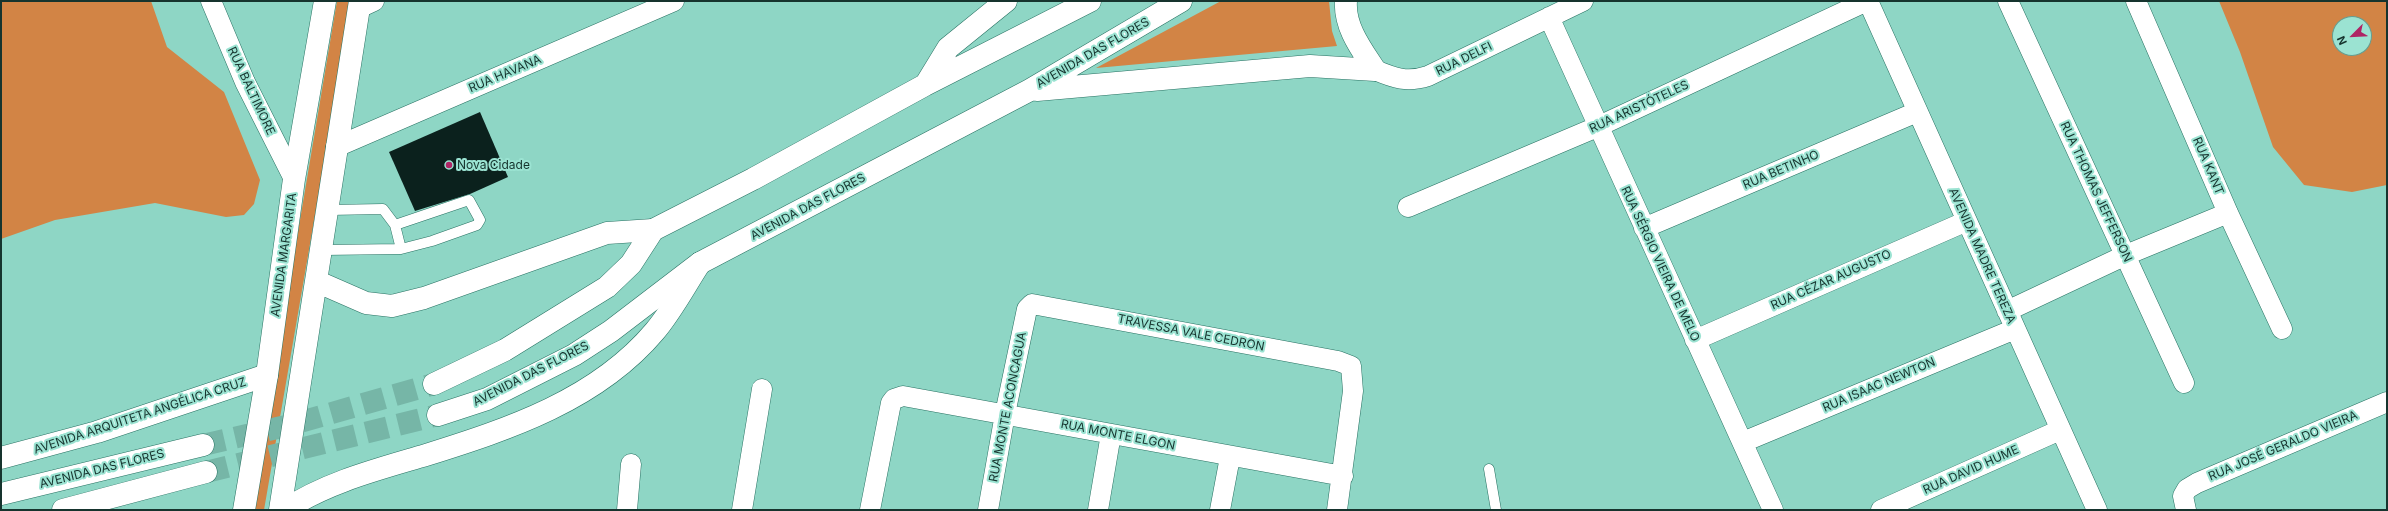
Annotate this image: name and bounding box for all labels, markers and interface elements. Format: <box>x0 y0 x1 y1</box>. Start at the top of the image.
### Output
street label: AVENIDA DAS FLORES <box>1034 15 1152 91</box>
north arrow <box>2332 16 2372 56</box>
text: N <box>2334 34 2350 47</box>
street label: RUA DELFI <box>1433 39 1495 79</box>
street label: RUA BALTIMORE <box>224 45 278 137</box>
street label: RUA HAVANA <box>467 52 543 96</box>
street label: RUA ARISTÓTELES <box>1587 78 1691 136</box>
street label: RUA THOMAS JEFFERSON <box>2057 120 2135 264</box>
street label: RUA KANT <box>2189 135 2227 197</box>
street label: RUA BETINHO <box>1741 148 1821 192</box>
place label: Nova Cidade <box>457 158 530 172</box>
marker: Nova Cidade <box>444 160 454 170</box>
street label: AVENIDA DAS FLORES <box>748 171 868 243</box>
street label: RUA SÉRGIO VIEIRA DE MELO <box>1618 184 1702 344</box>
street label: AVENIDA MADRE TEREZA <box>1946 186 2018 326</box>
street label: AVENIDA MARGARITA <box>268 192 300 318</box>
street label: RUA CÉZAR AUGUSTO <box>1769 247 1893 313</box>
street label: TRAVESSA VALE CEDRON <box>1116 312 1266 354</box>
street label: RUA MONTE ACONCAGUA <box>986 331 1030 483</box>
street label: AVENIDA DAS FLORES <box>471 339 591 409</box>
street label: RUA ISAAC NEWTON <box>1820 355 1938 415</box>
street label: AVENIDA ARQUITETA ANGÉLICA CRUZ <box>32 375 248 457</box>
street label: RUA JOSÉ GERALDO VIEIRA <box>2206 408 2360 484</box>
street label: RUA MONTE ELGON <box>1060 417 1176 453</box>
street label: RUA DAVID HUME <box>1921 442 2021 498</box>
street label: AVENIDA DAS FLORES <box>38 447 166 491</box>

